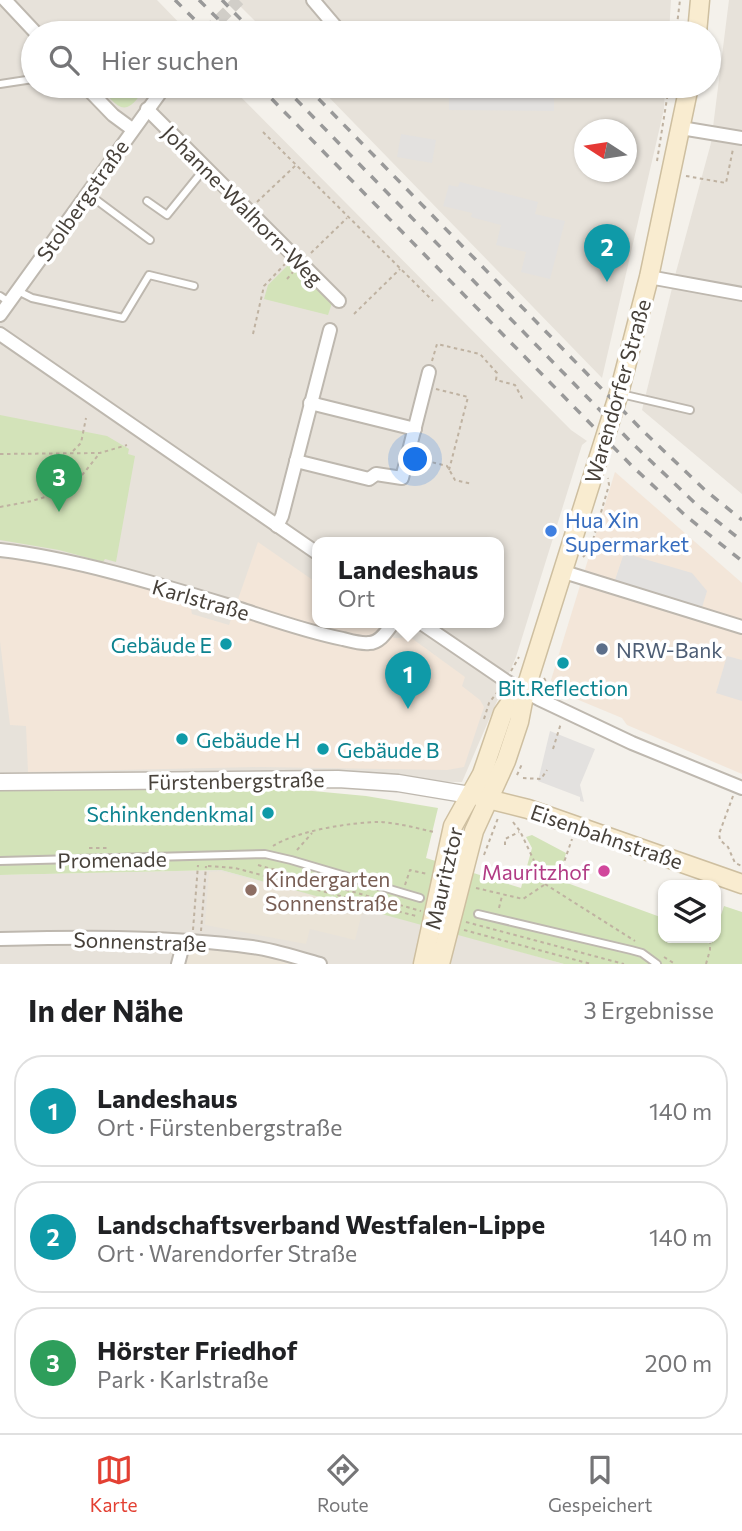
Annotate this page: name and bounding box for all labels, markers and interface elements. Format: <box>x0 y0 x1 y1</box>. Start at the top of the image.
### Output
search box <box>21 21 721 98</box>
icon: search <box>45 41 83 79</box>
text: Hier suchen <box>101 44 239 75</box>
north arrow <box>574 119 637 182</box>
street label: Johanne-Walhorn-Weg <box>158 120 328 290</box>
street label: Stolbergstraße <box>31 134 133 266</box>
pin: 2 <box>584 224 630 282</box>
street label: Warendorfer Straße <box>579 296 655 486</box>
your location <box>398 442 432 476</box>
pin: 3 <box>36 454 82 512</box>
place label: Hua Xin Supermarket <box>565 507 689 556</box>
marker: Hua Xin Supermarket <box>543 523 559 539</box>
popup <box>312 537 504 628</box>
text: Landeshaus <box>338 553 478 584</box>
street label: Karlstraße <box>150 573 252 625</box>
text: Ort <box>338 584 375 612</box>
place label: Gebäude E <box>111 632 212 657</box>
marker: Gebäude E <box>218 636 234 652</box>
place label: NRW-Bank <box>616 637 723 662</box>
marker: NRW-Bank <box>594 641 610 657</box>
pin: 1 <box>385 651 431 709</box>
marker: Bit.Reflection <box>555 655 571 671</box>
place label: Bit.Reflection <box>498 675 628 700</box>
place label: Gebäude H <box>196 727 300 752</box>
marker: Gebäude H <box>174 731 190 747</box>
place label: Gebäude B <box>337 737 439 762</box>
marker: Gebäude B <box>315 741 331 757</box>
street label: Fürstenbergstraße <box>147 766 325 794</box>
street label: Eisenbahnstraße <box>528 798 686 874</box>
place label: Schinkendenkmal <box>87 801 254 826</box>
marker: Schinkendenkmal <box>260 805 276 821</box>
street label: Mauritztor <box>419 824 467 932</box>
street label: Promenade <box>57 846 167 872</box>
place label: Mauritzhof <box>482 859 591 884</box>
marker: Mauritzhof <box>596 863 612 879</box>
place label: Kindergarten Sonnenstraße <box>265 866 398 915</box>
map controls <box>658 880 721 943</box>
button: layers <box>658 880 721 943</box>
marker: Kindergarten Sonnenstraße <box>243 882 259 898</box>
street label: Sonnenstraße <box>73 926 207 956</box>
text: In der Nähe <box>28 991 183 1028</box>
text: 3 Ergebnisse <box>584 996 714 1024</box>
text: Landeshaus <box>97 1082 238 1113</box>
text: 1 <box>48 1097 58 1125</box>
text: 140 m <box>649 1097 712 1125</box>
text: Ort · Fürstenbergstraße <box>97 1113 342 1141</box>
text: Landschaftsverband Westfalen-Lippe <box>97 1208 545 1239</box>
text: 2 <box>46 1223 60 1251</box>
text: 140 m <box>649 1223 712 1251</box>
text: Ort · Warendorfer Straße <box>97 1239 357 1267</box>
text: Hörster Friedhof <box>97 1334 297 1365</box>
text: 3 <box>46 1349 60 1377</box>
text: 200 m <box>645 1349 712 1377</box>
text: Park · Karlstraße <box>97 1365 269 1393</box>
tab: Karte <box>90 1451 138 1516</box>
tab: Route <box>317 1451 369 1516</box>
tab: Gespeichert <box>548 1451 652 1516</box>

